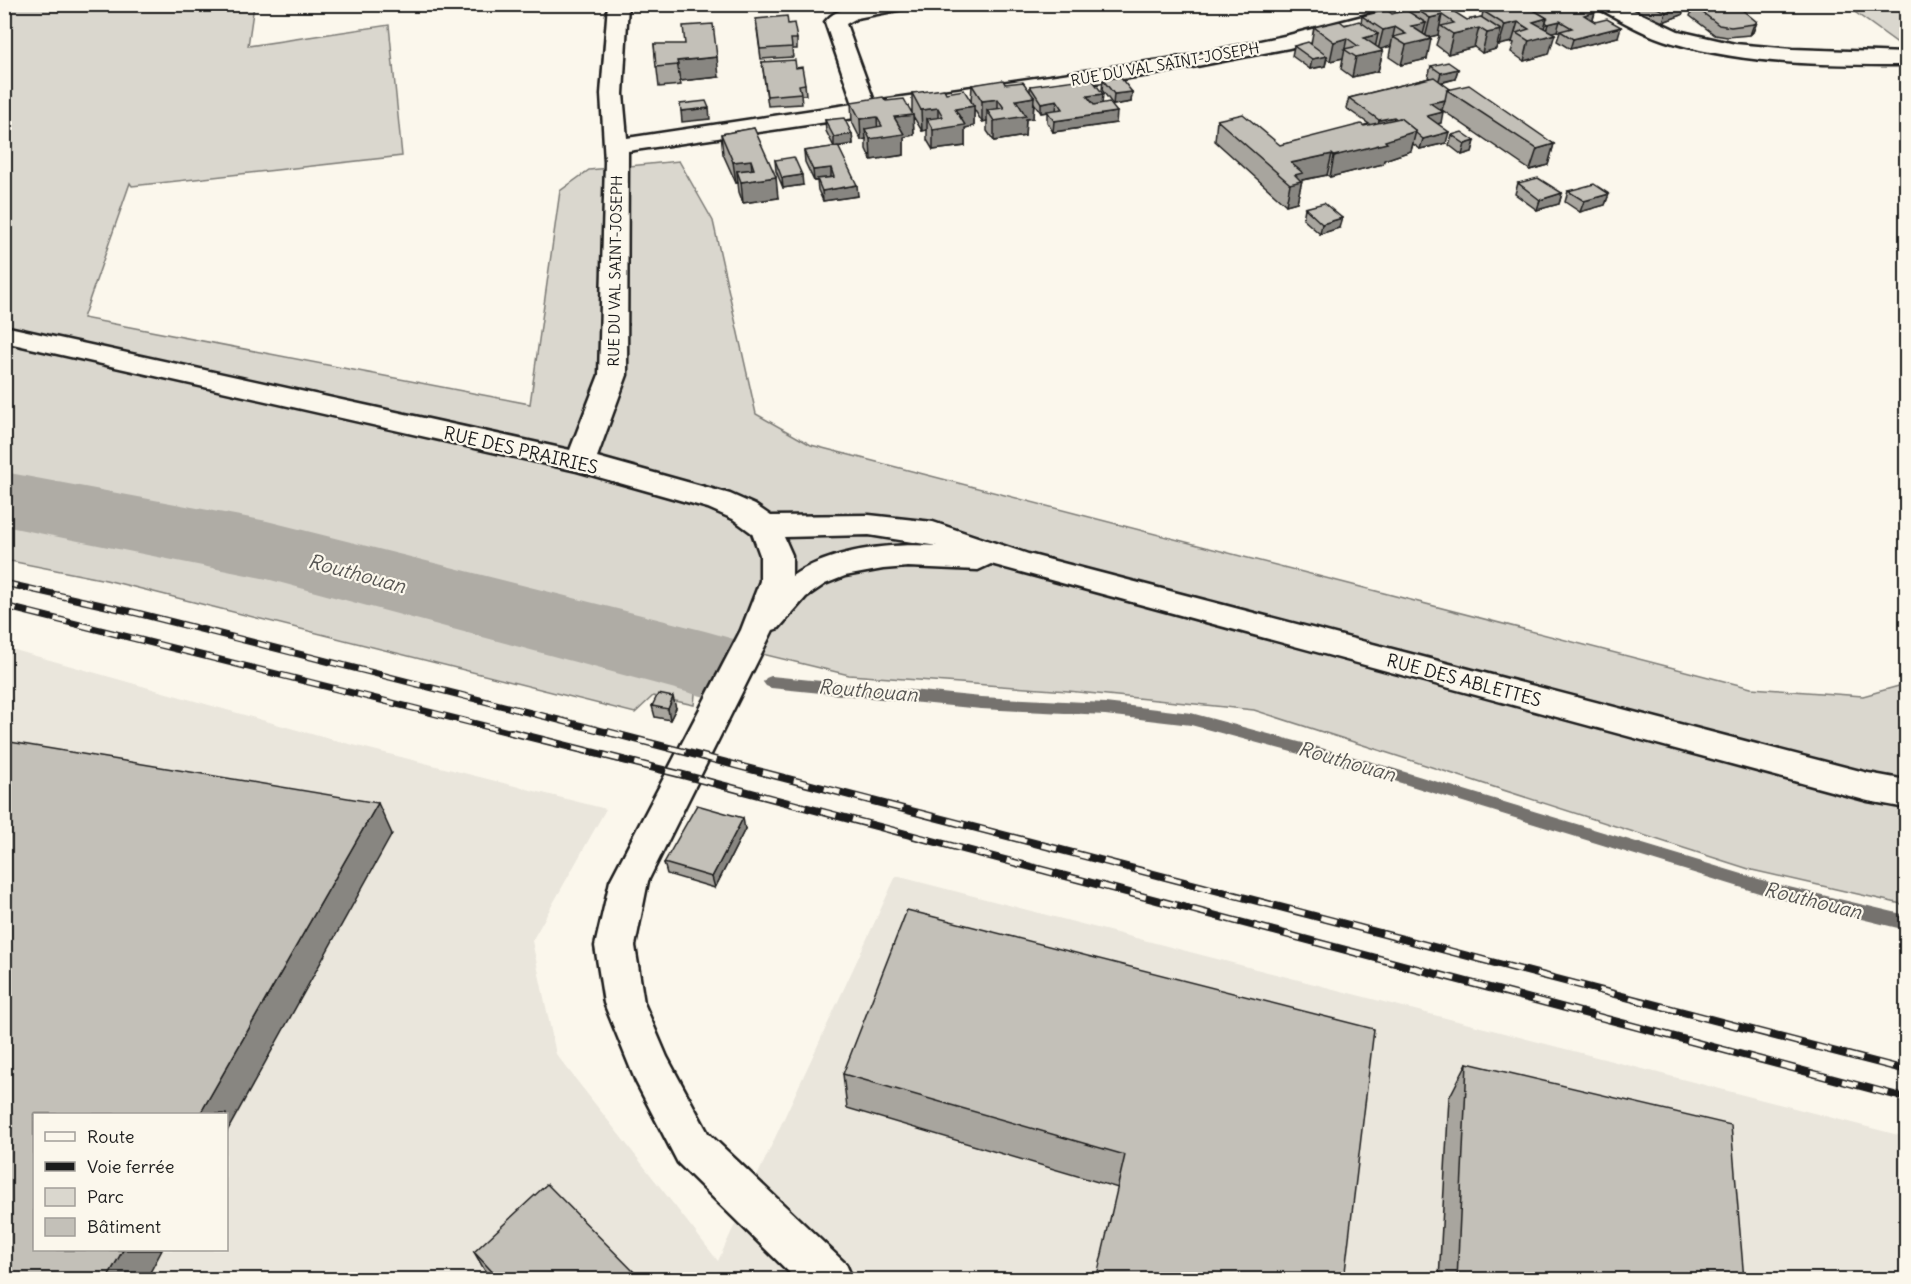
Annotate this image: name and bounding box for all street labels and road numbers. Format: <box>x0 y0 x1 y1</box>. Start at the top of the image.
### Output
street label: RUE DU VAL SAINT-JOSEPH <box>1069 38 1261 90</box>
street label: RUE DU VAL SAINT-JOSEPH <box>604 175 626 367</box>
street label: RUE DES PRAIRIES <box>442 421 600 479</box>
street label: RUE DES ABLETTES <box>1384 648 1544 712</box>

